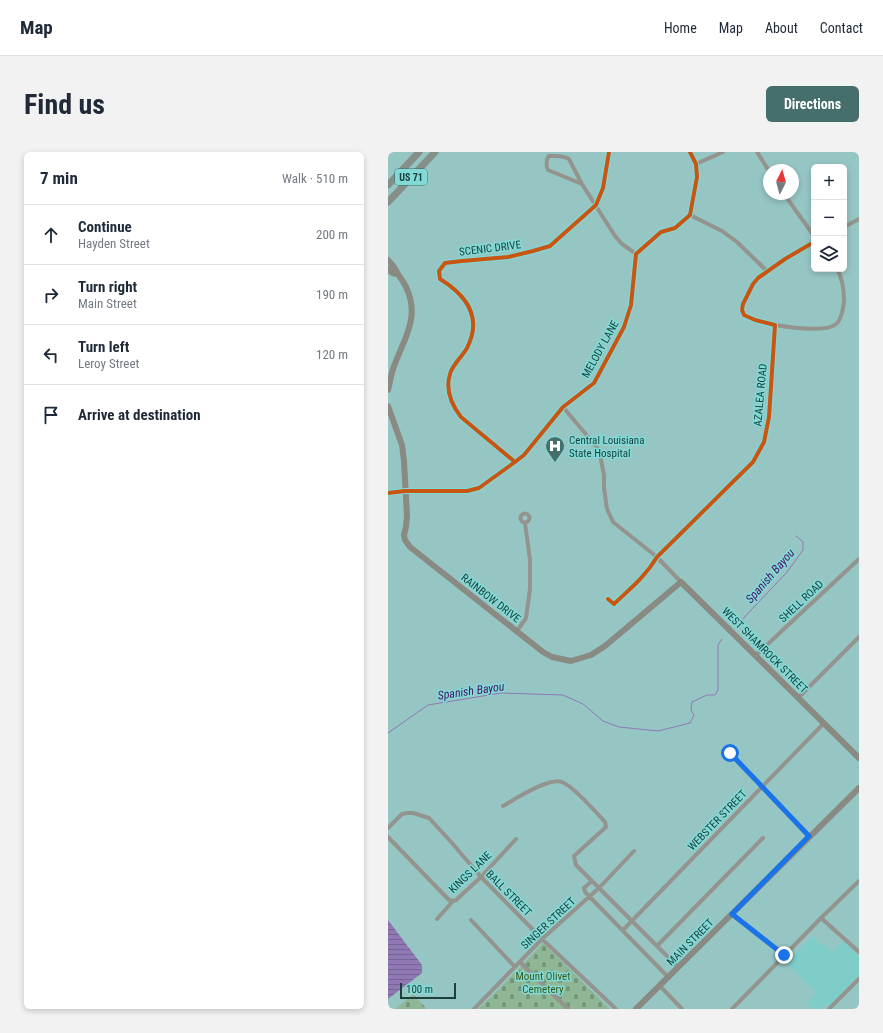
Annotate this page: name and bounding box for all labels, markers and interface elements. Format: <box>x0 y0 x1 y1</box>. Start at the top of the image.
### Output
text: Map <box>20 16 53 39</box>
text: Home <box>664 20 697 36</box>
text: Map <box>719 20 743 36</box>
text: About <box>765 20 798 36</box>
text: Contact <box>820 20 863 36</box>
button: Directions <box>766 86 859 122</box>
text: Find us <box>24 88 105 121</box>
north arrow <box>763 164 799 200</box>
map controls <box>811 164 847 272</box>
button: + <box>811 164 847 200</box>
text: 7 min <box>40 168 78 188</box>
road number: US 71 <box>395 169 427 185</box>
text: Walk · 510 m <box>282 171 348 186</box>
button: − <box>811 200 847 236</box>
text: Continue <box>78 218 132 236</box>
icon: ahead <box>40 224 62 246</box>
text: 200 m <box>316 227 348 242</box>
text: Hayden Street <box>78 236 150 251</box>
button: layers <box>811 236 847 272</box>
street label: SCENIC DRIVE <box>458 238 522 259</box>
text: Turn right <box>78 278 137 296</box>
icon: right <box>40 284 62 306</box>
text: 190 m <box>316 287 348 302</box>
text: Main Street <box>78 296 137 311</box>
street label: MELODY LANE <box>579 318 622 380</box>
text: Turn left <box>78 338 129 356</box>
icon: left <box>40 344 62 366</box>
text: 120 m <box>316 347 348 362</box>
text: Leroy Street <box>78 356 139 371</box>
street label: AZALEA ROAD <box>751 363 770 427</box>
icon: arrive <box>40 404 62 426</box>
text: Arrive at destination <box>78 406 201 424</box>
place label: Central Louisiana State Hospital <box>569 434 644 460</box>
hospital icon: Central Louisiana State Hospital <box>544 435 566 463</box>
water label: Spanish Bayou <box>743 546 798 606</box>
street label: RAINBOW DRIVE <box>458 571 523 626</box>
street label: SHELL ROAD <box>776 578 826 625</box>
street label: WEST SHAMROCK STREET <box>719 605 810 696</box>
water label: Spanish Bayou <box>437 679 506 703</box>
route start <box>721 744 739 762</box>
street label: WEBSTER STREET <box>685 787 750 853</box>
street label: KINGS LANE <box>446 848 495 896</box>
street label: BALL STREET <box>483 868 534 919</box>
street label: SINGER STREET <box>518 895 578 952</box>
street label: MAIN STREET <box>664 916 717 968</box>
route end <box>775 946 793 964</box>
park label: Mount Olivet Cemetery <box>516 970 570 996</box>
scale bar <box>400 981 456 1000</box>
text: 100 m <box>406 983 433 996</box>

